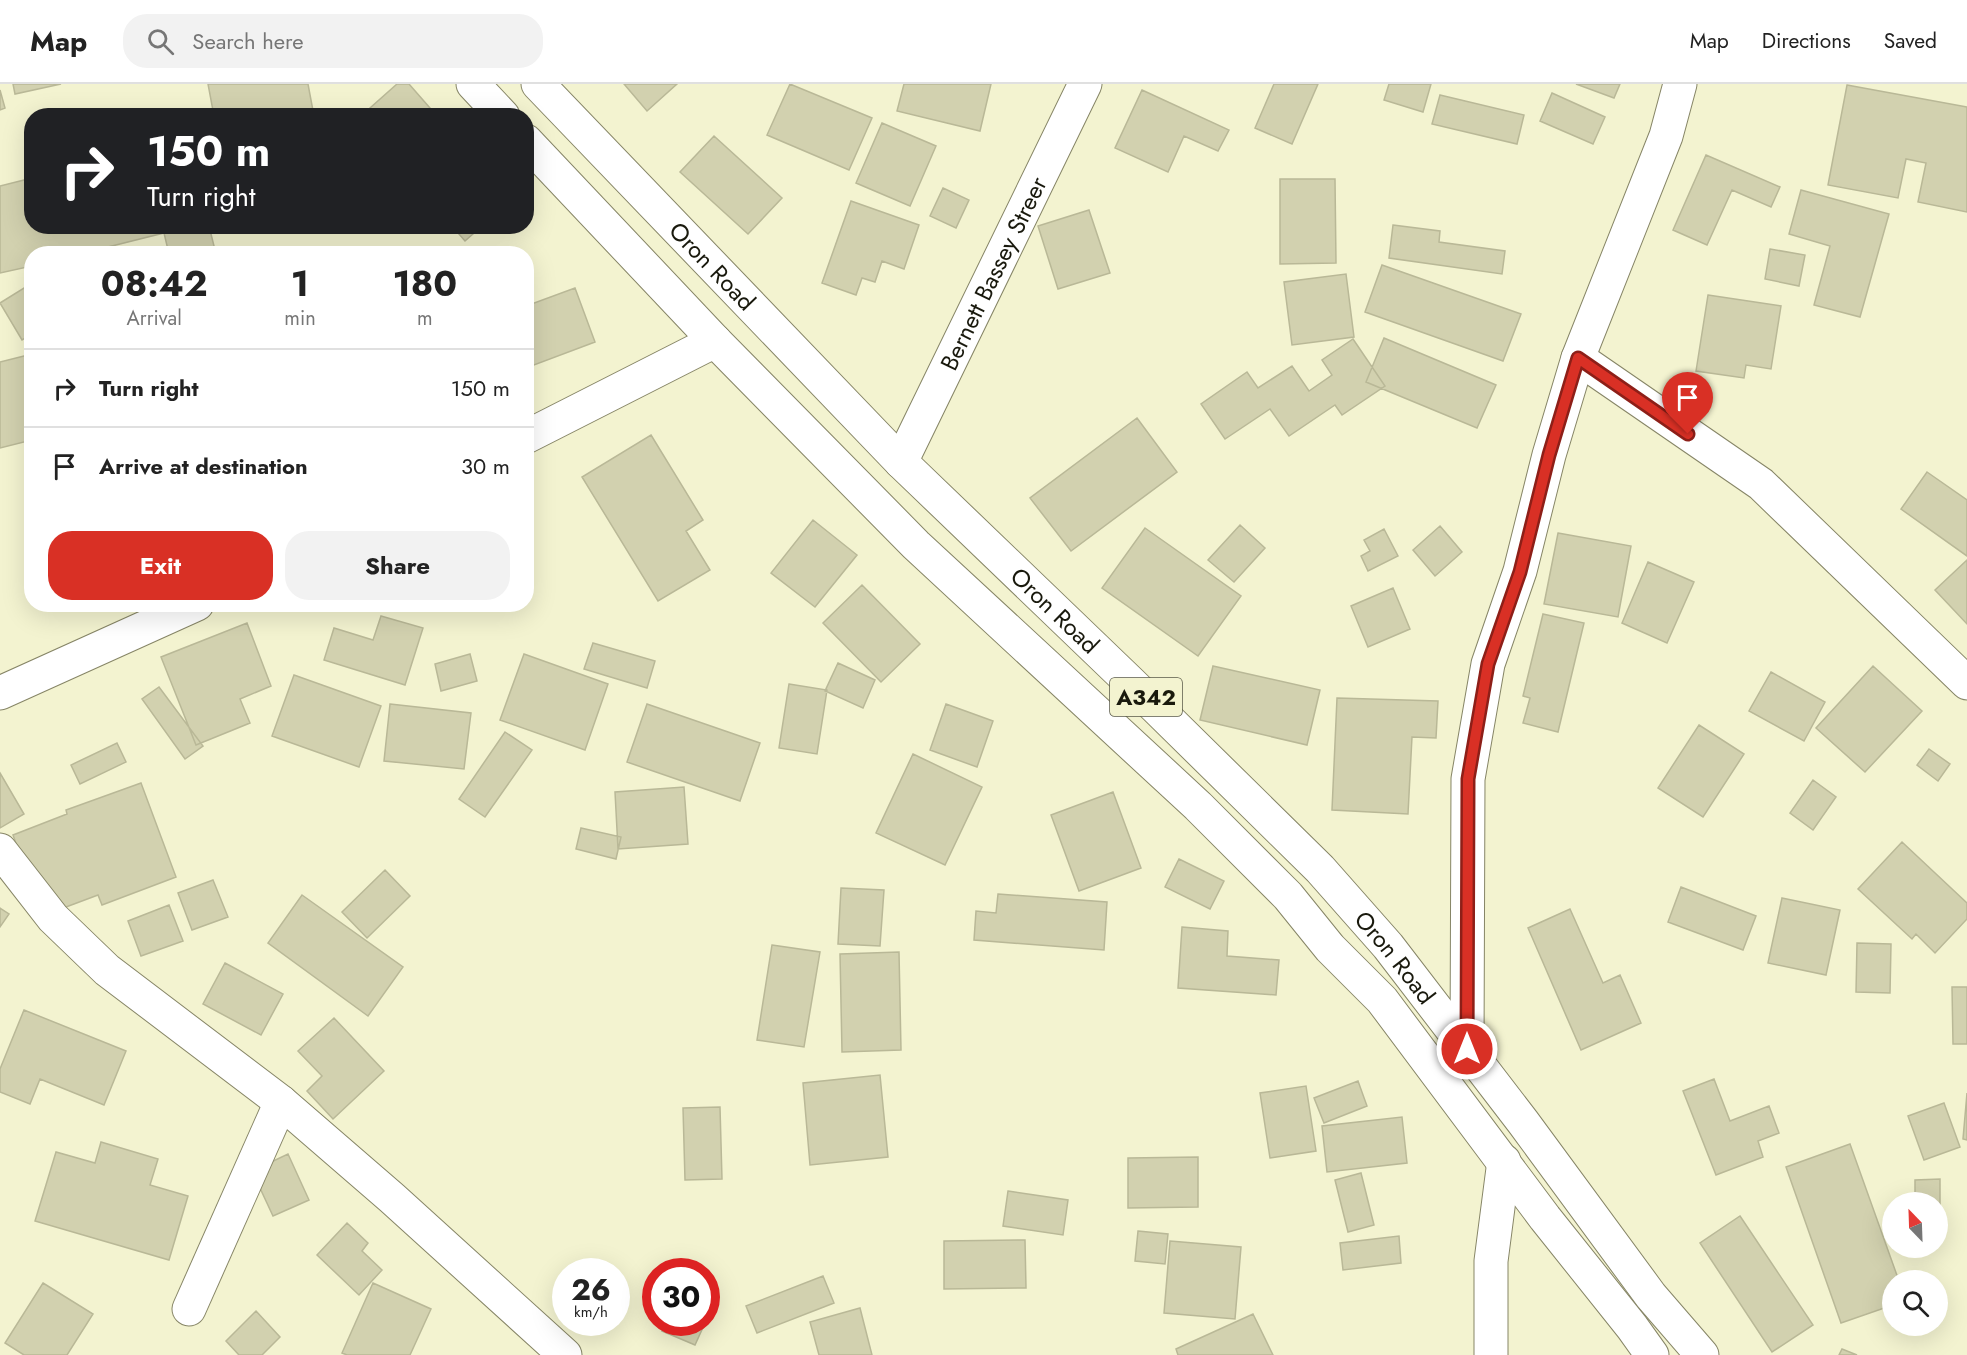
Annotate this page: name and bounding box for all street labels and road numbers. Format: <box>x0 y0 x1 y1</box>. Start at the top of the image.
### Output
street label: Bernett Bassey Streer <box>931 170 1055 376</box>
street label: Oron Road <box>661 213 764 318</box>
street label: Oron Road <box>1003 559 1108 661</box>
road number: A342 <box>1110 678 1182 716</box>
street label: Oron Road <box>1347 902 1444 1011</box>

